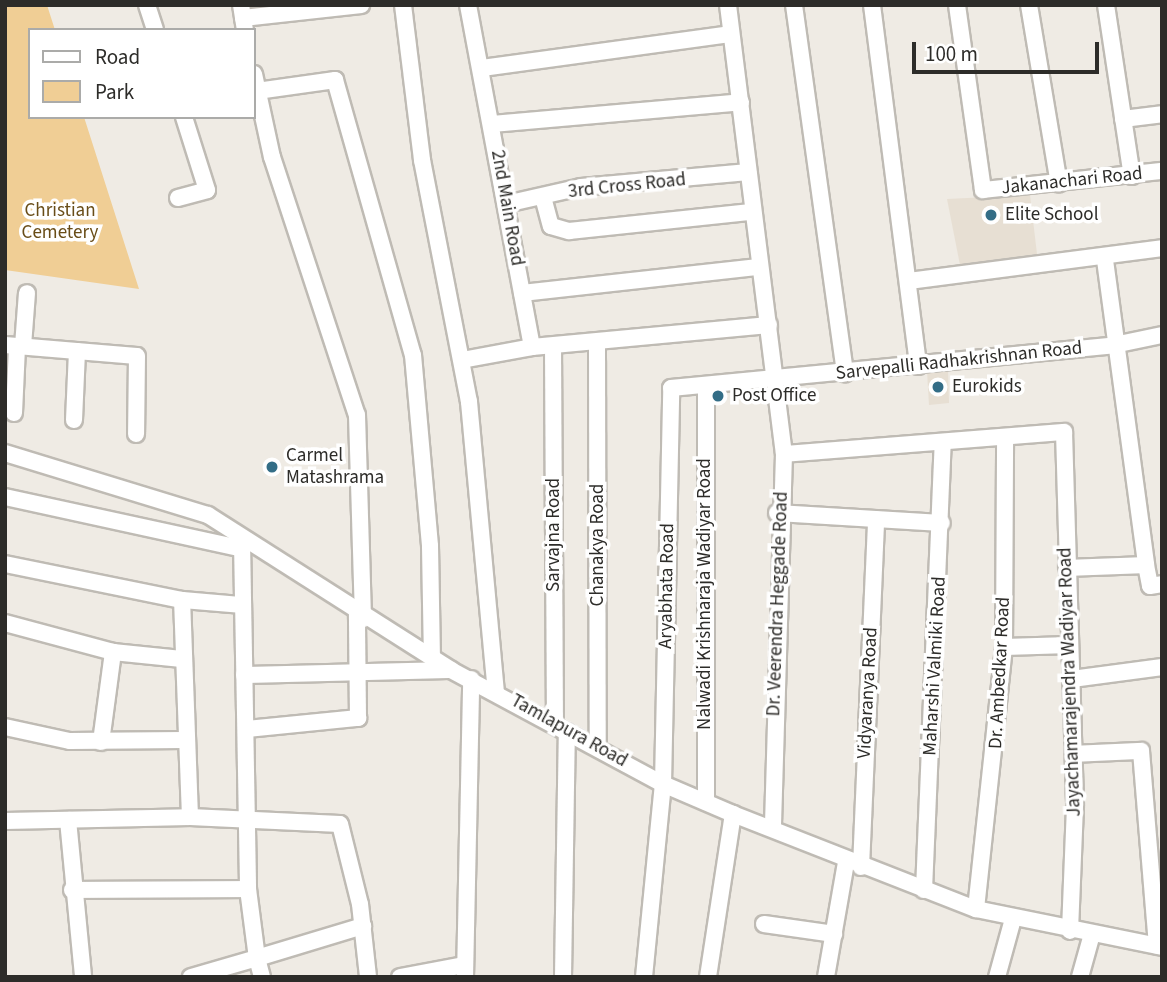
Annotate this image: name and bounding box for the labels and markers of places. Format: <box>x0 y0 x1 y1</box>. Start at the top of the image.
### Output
place label: Elite School <box>1005 204 1099 226</box>
marker: Elite School <box>983 207 999 223</box>
place label: Eurokids <box>952 376 1022 398</box>
marker: Eurokids <box>930 379 946 395</box>
place label: Post Office <box>732 385 816 407</box>
marker: Post Office <box>710 388 726 404</box>
place label: Carmel Matashrama <box>286 445 384 489</box>
marker: Carmel Matashrama <box>264 459 280 475</box>

